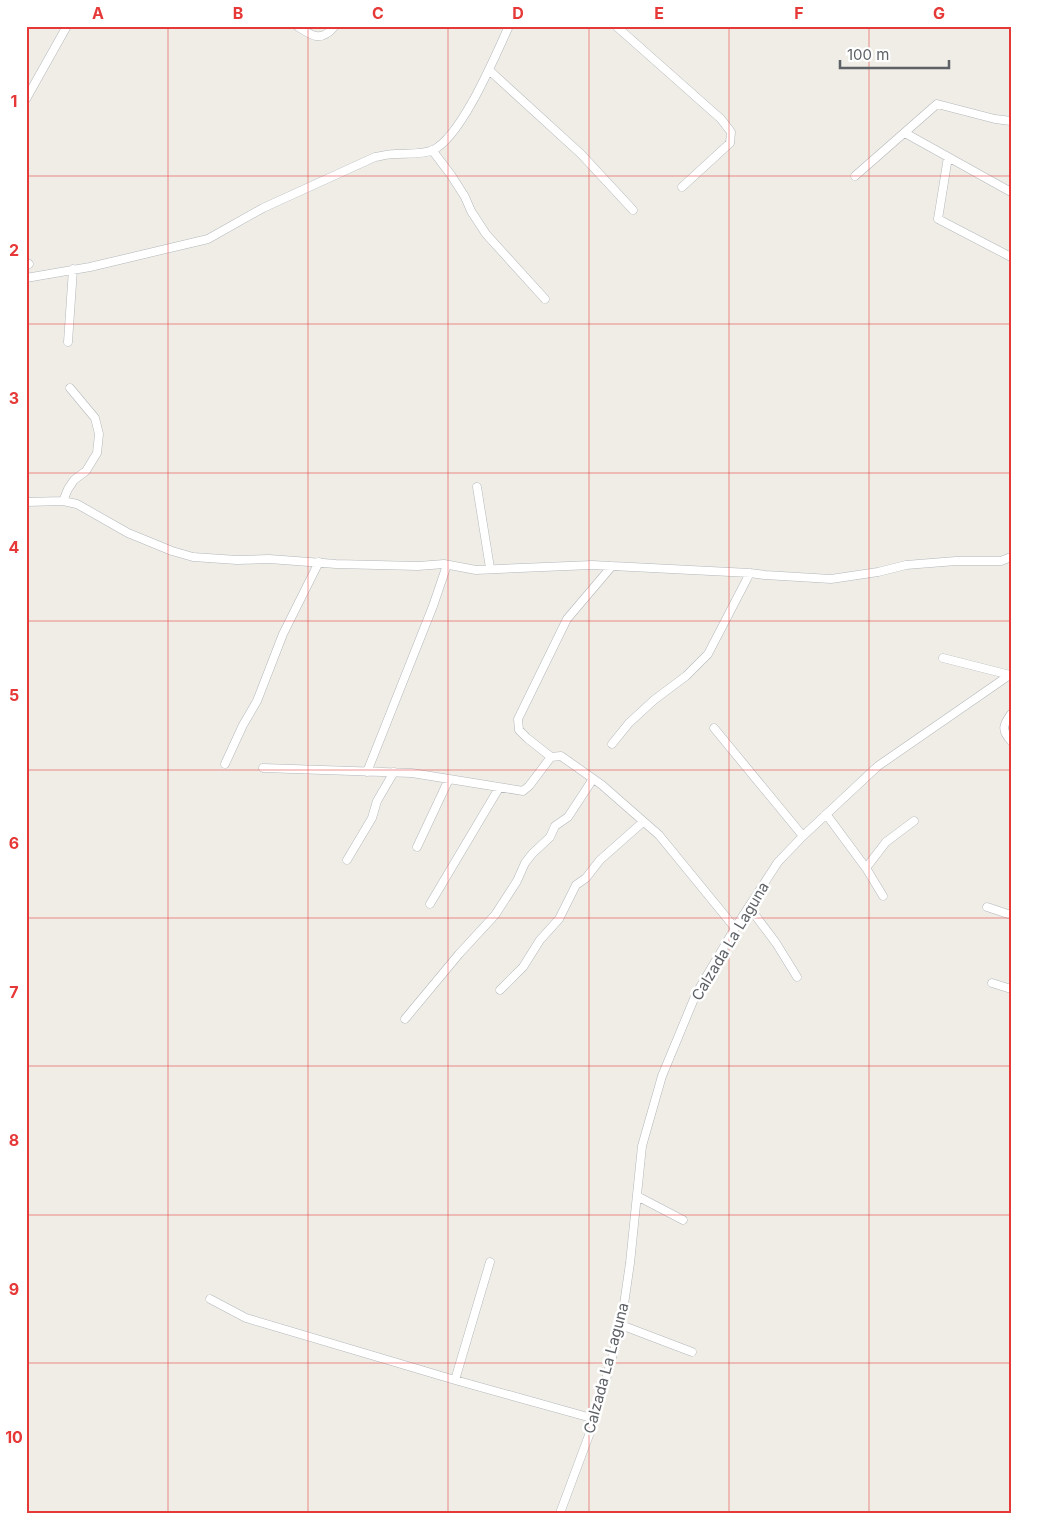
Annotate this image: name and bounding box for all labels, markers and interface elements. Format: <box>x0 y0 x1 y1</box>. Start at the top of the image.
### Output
text: A <box>92 3 104 23</box>
text: B <box>233 3 243 23</box>
text: C <box>372 3 384 23</box>
text: D <box>512 3 524 23</box>
text: E <box>654 3 664 23</box>
text: F <box>794 3 804 23</box>
text: G <box>933 3 945 23</box>
scale bar <box>840 38 948 70</box>
text: 100 m <box>847 45 889 64</box>
text: 1 <box>11 91 17 111</box>
text: 2 <box>9 240 19 260</box>
text: 3 <box>9 388 19 408</box>
text: 4 <box>9 537 20 557</box>
text: 5 <box>9 685 19 705</box>
text: 6 <box>9 833 19 853</box>
street label: Calzada La Laguna <box>687 878 773 1004</box>
text: 7 <box>9 982 19 1002</box>
text: 8 <box>9 1130 19 1150</box>
text: 9 <box>9 1279 19 1299</box>
street label: Calzada La Laguna <box>579 1300 633 1436</box>
text: 10 <box>5 1427 23 1447</box>

